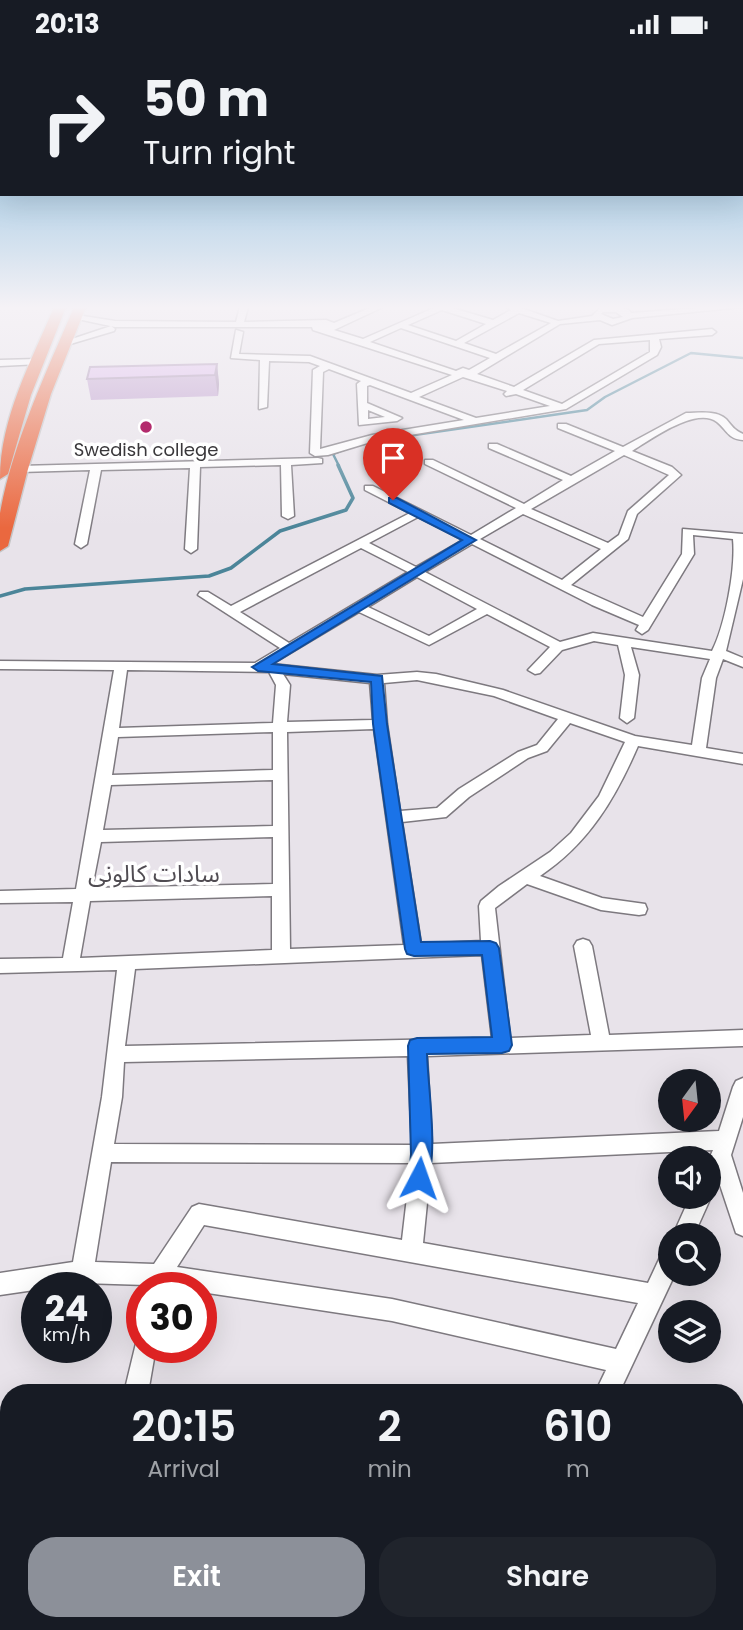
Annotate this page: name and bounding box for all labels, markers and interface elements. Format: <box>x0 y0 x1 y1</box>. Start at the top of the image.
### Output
text: 20:13 <box>35 6 100 42</box>
text: 50 m <box>143 65 269 133</box>
icon: right <box>28 77 119 168</box>
text: Turn right <box>143 130 295 175</box>
marker: Swedish college <box>138 419 154 435</box>
pin <box>363 428 423 500</box>
place label: Swedish college <box>74 437 218 462</box>
icon: arrive <box>374 439 412 477</box>
district label: سادات کالونی <box>88 857 220 890</box>
north arrow <box>658 1069 721 1132</box>
map controls <box>658 1069 721 1363</box>
position arrow <box>382 1141 456 1215</box>
button: sound <box>658 1146 721 1209</box>
button: search <box>658 1223 721 1286</box>
speed limit sign: 30 <box>126 1272 217 1363</box>
text: 24 <box>45 1284 88 1333</box>
button: layers <box>658 1300 721 1363</box>
text: km/h <box>43 1322 90 1347</box>
text: 20:15 <box>132 1397 236 1456</box>
text: 2 <box>378 1397 402 1456</box>
text: 610 <box>543 1397 612 1456</box>
text: Arrival <box>148 1453 220 1485</box>
text: min <box>368 1453 412 1485</box>
text: m <box>566 1453 590 1485</box>
button: Exit <box>28 1537 365 1617</box>
button: Share <box>379 1537 716 1617</box>

